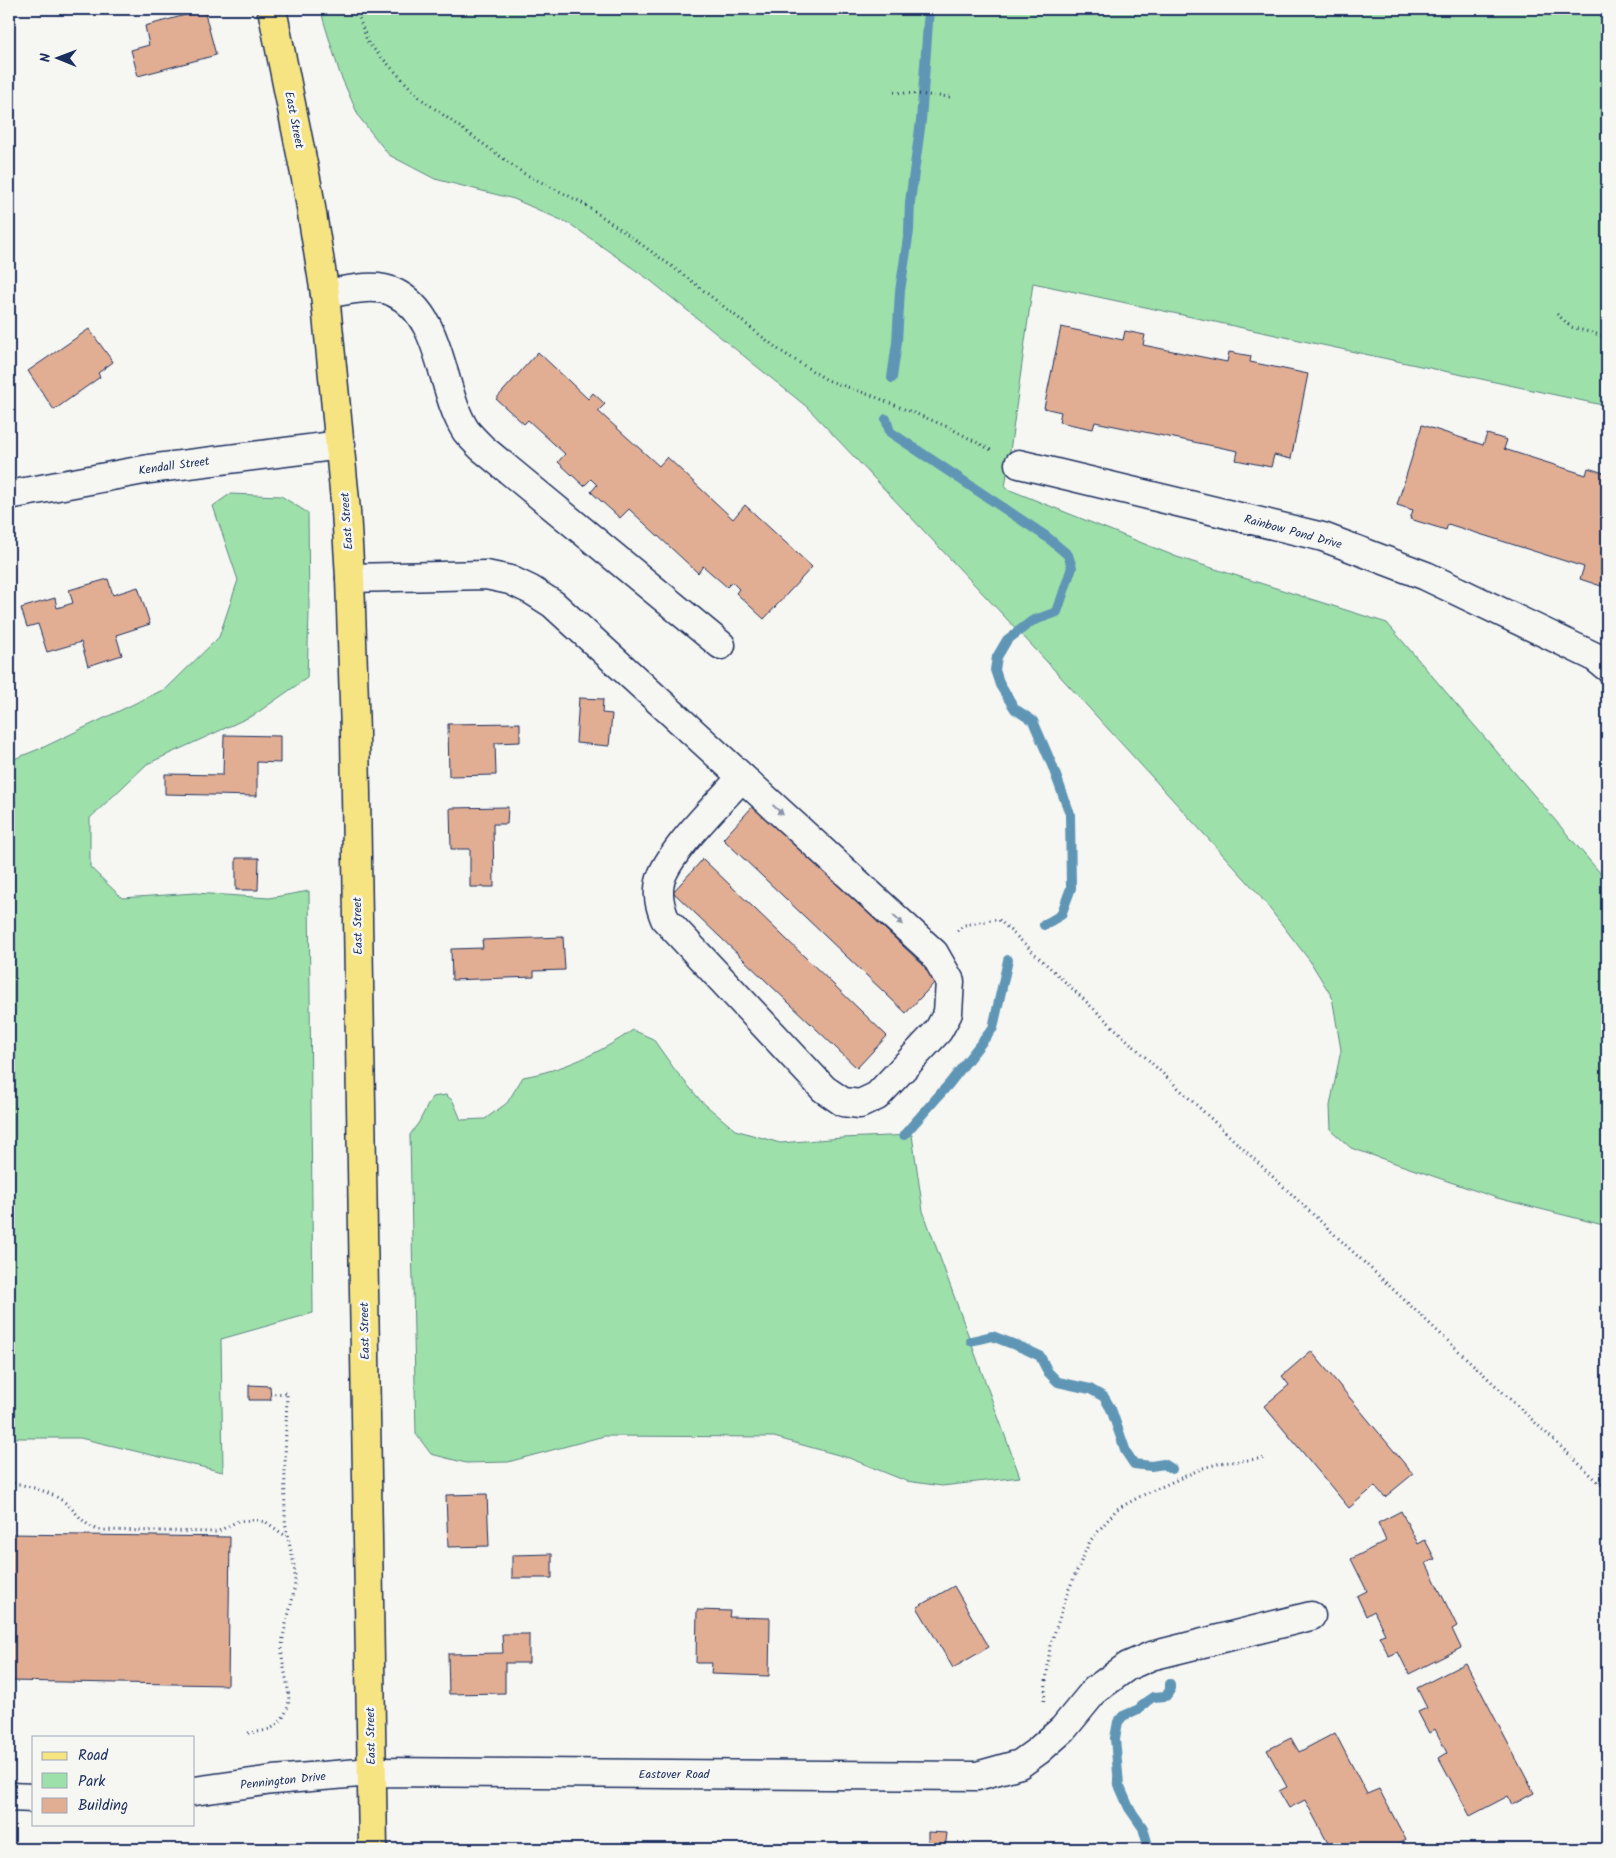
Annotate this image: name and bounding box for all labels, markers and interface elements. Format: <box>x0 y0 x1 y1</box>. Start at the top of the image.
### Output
north arrow <box>32 32 82 82</box>
text: N <box>35 53 57 62</box>
street label: East Street <box>279 90 309 150</box>
street label: Kendall Street <box>137 452 211 480</box>
street label: East Street <box>335 491 358 550</box>
street label: Rainbow Pond Drive <box>1242 510 1345 554</box>
one-way arrow <box>772 804 784 816</box>
street label: East Street <box>348 897 368 955</box>
one-way arrow <box>892 914 904 926</box>
street label: East Street <box>355 1302 375 1360</box>
street label: East Street <box>361 1707 381 1765</box>
legend <box>32 1736 195 1826</box>
text: Road <box>78 1744 109 1768</box>
street label: Eastover Road <box>638 1765 711 1784</box>
street label: Pennington Drive <box>239 1767 327 1795</box>
text: Park <box>78 1770 106 1794</box>
text: Building <box>78 1794 128 1818</box>

